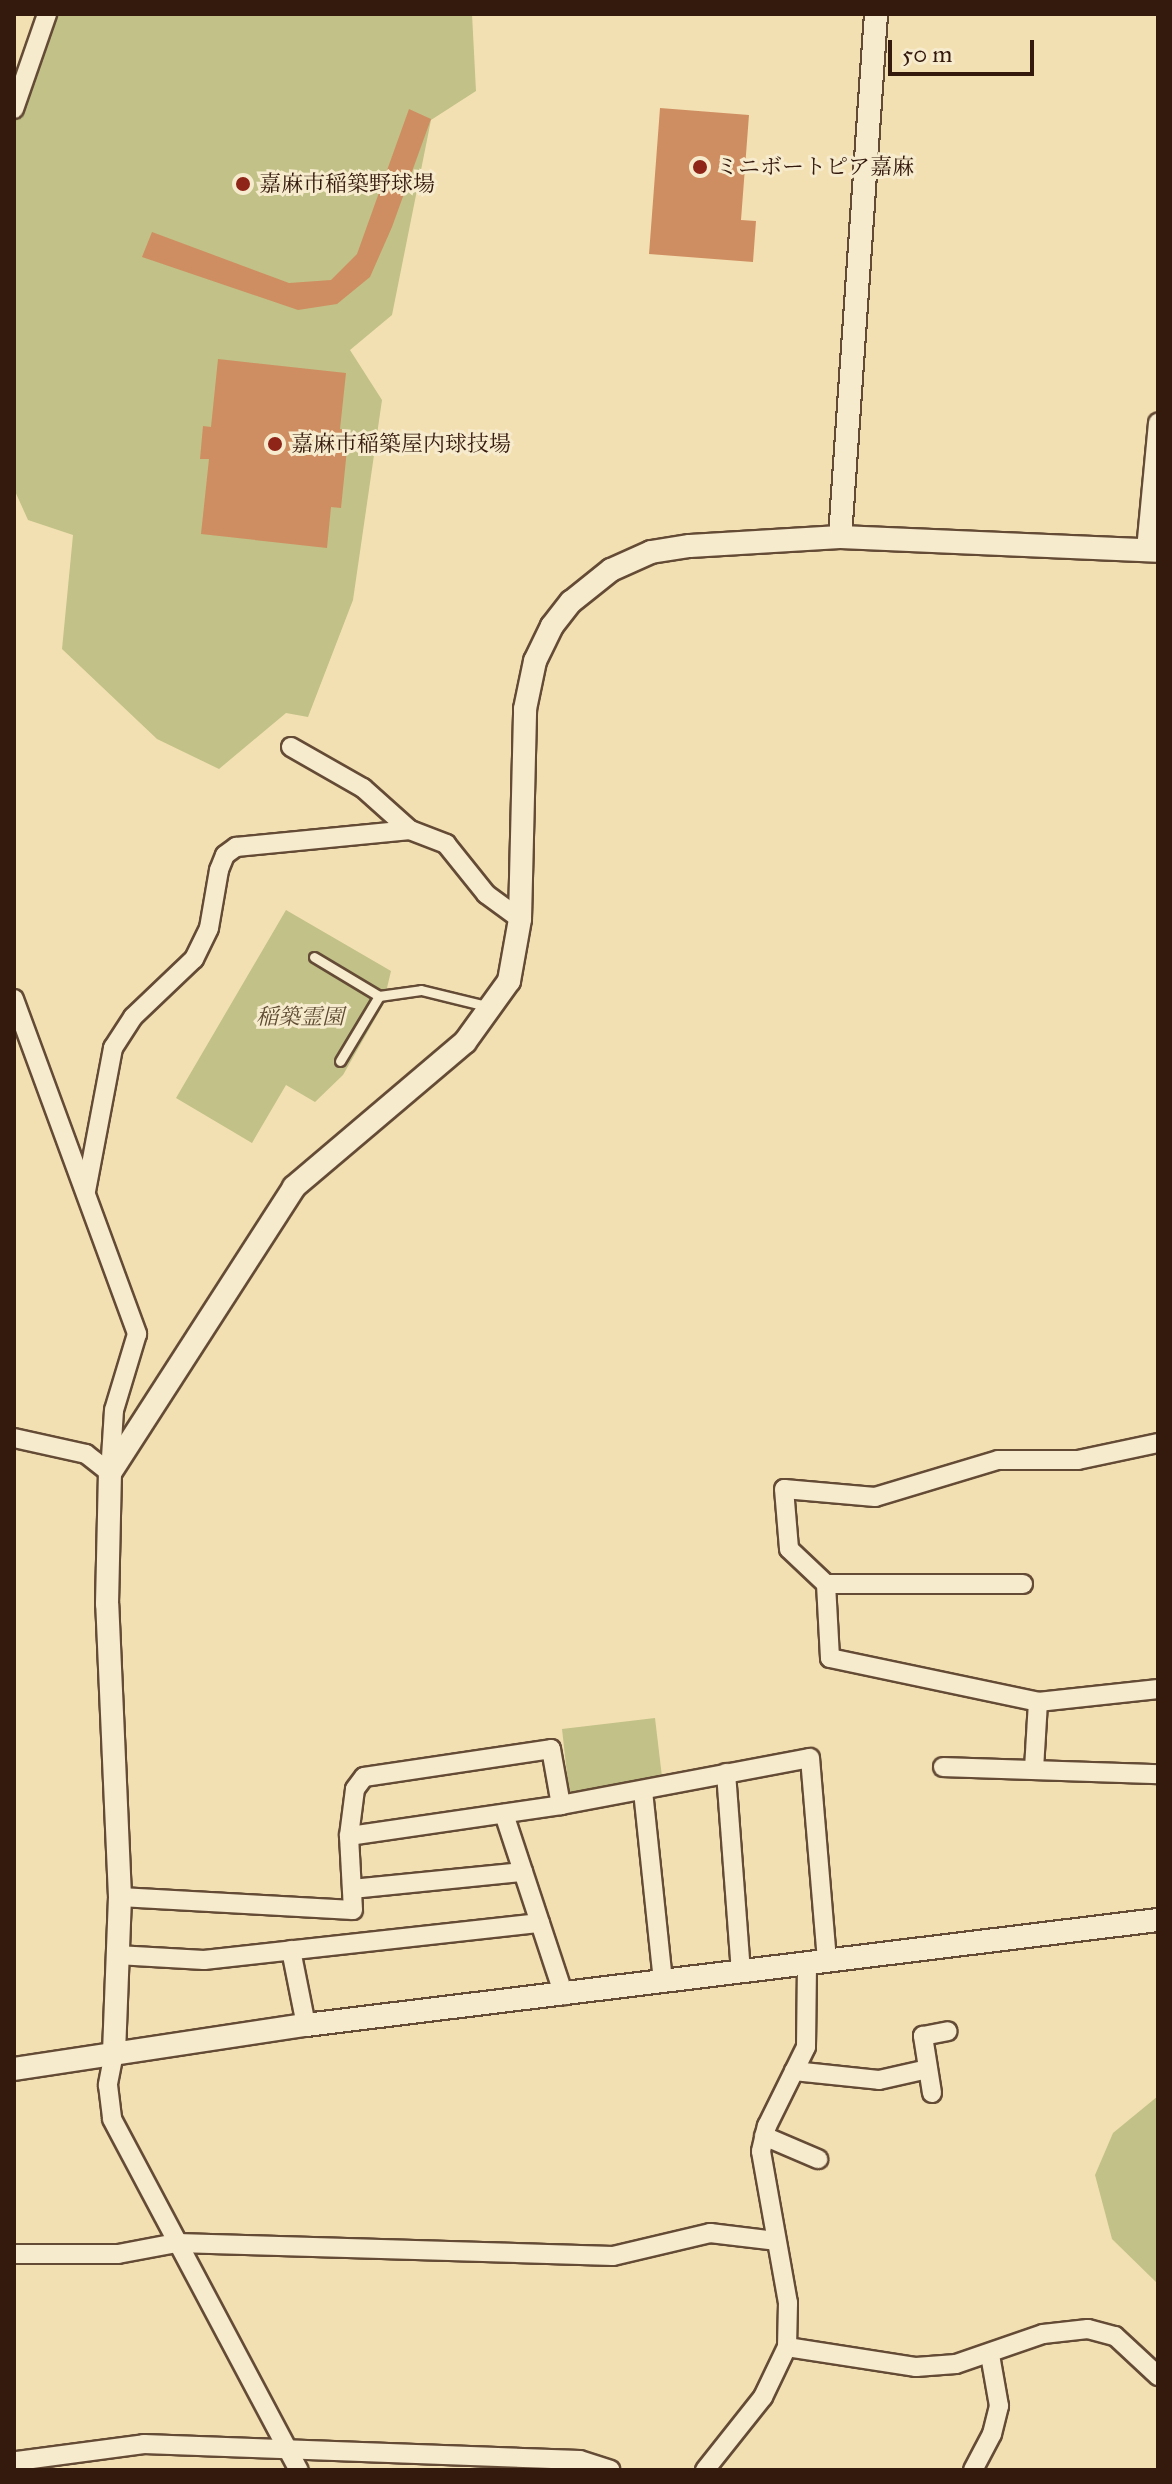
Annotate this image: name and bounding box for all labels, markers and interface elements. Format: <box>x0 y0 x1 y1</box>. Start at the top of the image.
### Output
scale bar <box>892 24 1038 74</box>
text: 50 m <box>902 39 952 69</box>
place label: ミニボートピア嘉麻 <box>716 154 914 180</box>
marker: ミニボートピア嘉麻 <box>691 158 709 176</box>
place label: 嘉麻市稲築野球場 <box>259 171 435 197</box>
marker: 嘉麻市稲築野球場 <box>234 175 252 193</box>
place label: 嘉麻市稲築屋内球技場 <box>291 431 511 457</box>
marker: 嘉麻市稲築屋内球技場 <box>266 435 284 453</box>
park label: 稲築霊園 <box>256 1004 344 1030</box>

